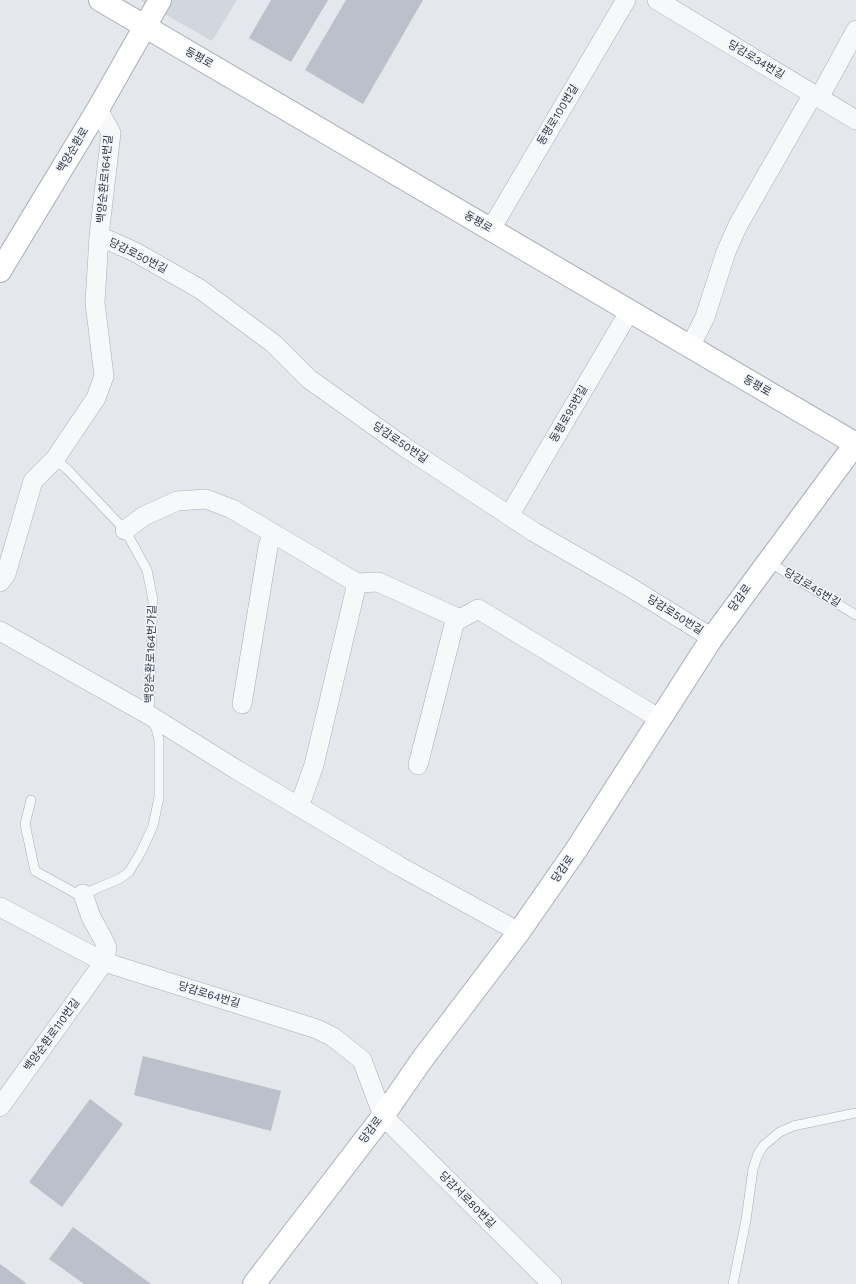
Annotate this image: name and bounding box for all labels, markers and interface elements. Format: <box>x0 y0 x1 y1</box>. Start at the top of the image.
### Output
street label: 당감로34번길 <box>725 38 787 82</box>
street label: 동평로 <box>183 45 215 71</box>
street label: 동평로100번길 <box>535 82 581 148</box>
street label: 백양순환로 <box>54 125 92 175</box>
street label: 백양순환로164번길 <box>95 134 115 224</box>
street label: 동평로 <box>462 209 494 235</box>
street label: 당감로50번길 <box>107 236 169 276</box>
street label: 동평로 <box>741 373 773 399</box>
street label: 동평로95번길 <box>547 383 591 445</box>
street label: 당감로50번길 <box>370 420 430 466</box>
street label: 당감로45번길 <box>781 566 843 610</box>
street label: 당감로 <box>726 582 754 614</box>
street label: 당감로50번길 <box>644 592 706 638</box>
street label: 백양순환로164번가길 <box>143 604 159 704</box>
street label: 당감로 <box>549 853 577 885</box>
street label: 당감로64번길 <box>176 979 242 1011</box>
street label: 백양순환로110번길 <box>21 996 83 1074</box>
street label: 당감로 <box>357 1114 385 1146</box>
street label: 당감서로80번길 <box>436 1169 498 1231</box>

